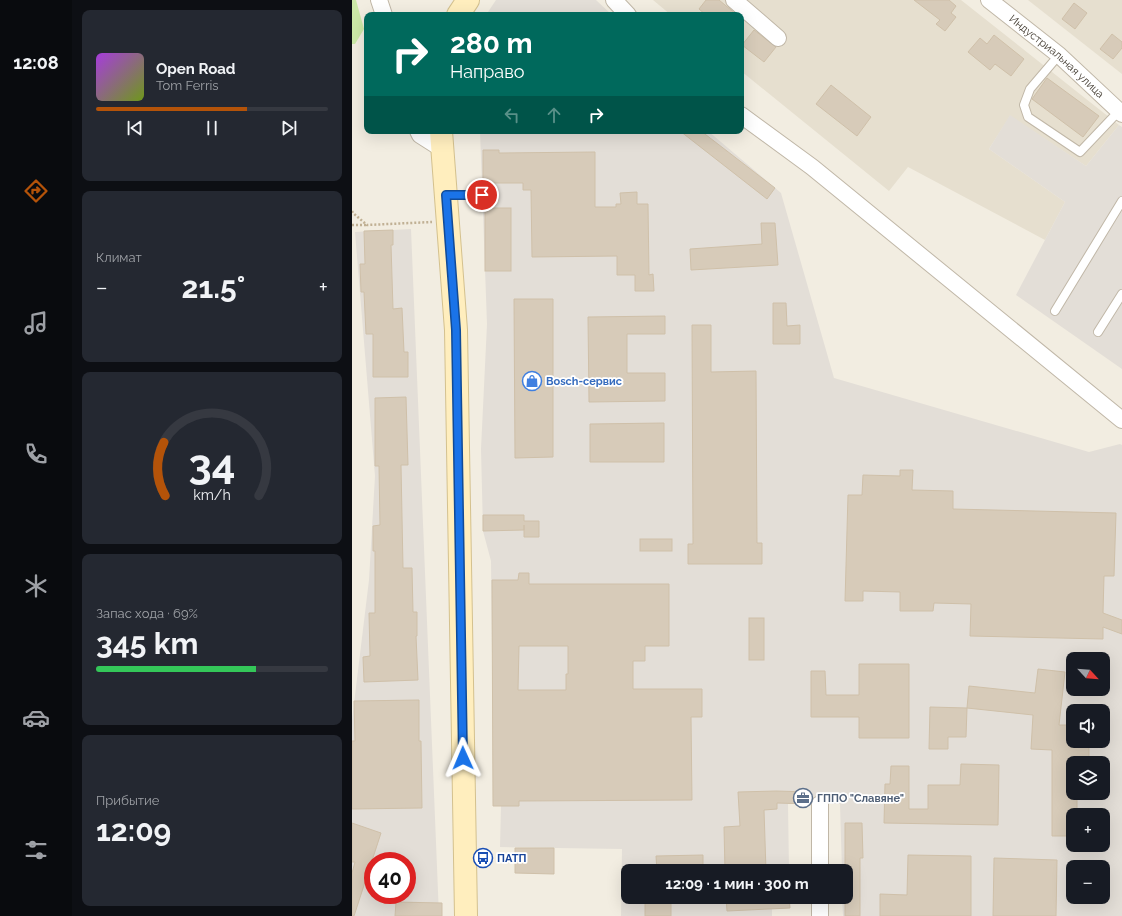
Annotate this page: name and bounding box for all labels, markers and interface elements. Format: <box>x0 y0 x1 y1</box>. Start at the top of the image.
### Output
street label: Индустриальная улица <box>1006 12 1107 101</box>
text: 280 m <box>450 27 533 60</box>
icon: right <box>384 28 436 80</box>
text: 12:08 <box>13 52 59 73</box>
text: Open Road <box>156 60 236 78</box>
text: Направо <box>450 61 524 82</box>
text: Tom Ferris <box>156 78 219 93</box>
icon: left <box>501 104 523 126</box>
icon: ahead <box>543 104 565 126</box>
icon: right <box>585 104 607 126</box>
icon: previous <box>124 117 146 139</box>
icon: pause <box>201 117 223 139</box>
icon: next <box>278 117 300 139</box>
icon: directions <box>22 177 50 205</box>
pin <box>465 178 499 212</box>
icon: arrive <box>471 184 493 206</box>
text: Климат <box>96 250 142 265</box>
text: 21.5° <box>182 270 245 305</box>
text: − <box>96 274 108 300</box>
text: + <box>319 274 328 300</box>
icon: music <box>22 309 50 337</box>
shop icon: Bosch-сервис <box>521 370 543 392</box>
place label: Bosch-сервис <box>546 375 622 388</box>
icon: phone <box>22 440 50 468</box>
text: 34 <box>189 440 235 489</box>
text: km/h <box>193 487 231 503</box>
icon: climate <box>22 572 50 600</box>
text: Запас хода · 69% <box>96 606 198 621</box>
text: 345 km <box>96 626 198 661</box>
north arrow <box>1066 652 1110 696</box>
map controls <box>1066 652 1110 904</box>
icon: car <box>22 704 50 732</box>
button: sound <box>1066 704 1110 748</box>
position arrow <box>442 737 484 779</box>
button: layers <box>1066 756 1110 800</box>
office icon: ГППО "Славяне" <box>792 787 814 809</box>
place label: ГППО "Славяне" <box>817 792 904 805</box>
text: Прибытие <box>96 793 159 808</box>
button: + <box>1066 808 1110 852</box>
text: 12:09 <box>96 813 171 848</box>
icon: filters <box>22 836 50 864</box>
bus stop icon: ПАТП <box>472 847 494 869</box>
speed limit sign: 40 <box>364 852 416 904</box>
place label: ПАТП <box>497 852 526 865</box>
button: − <box>1066 860 1110 904</box>
text: 12:09 · 1 мин · 300 m <box>665 875 809 893</box>

